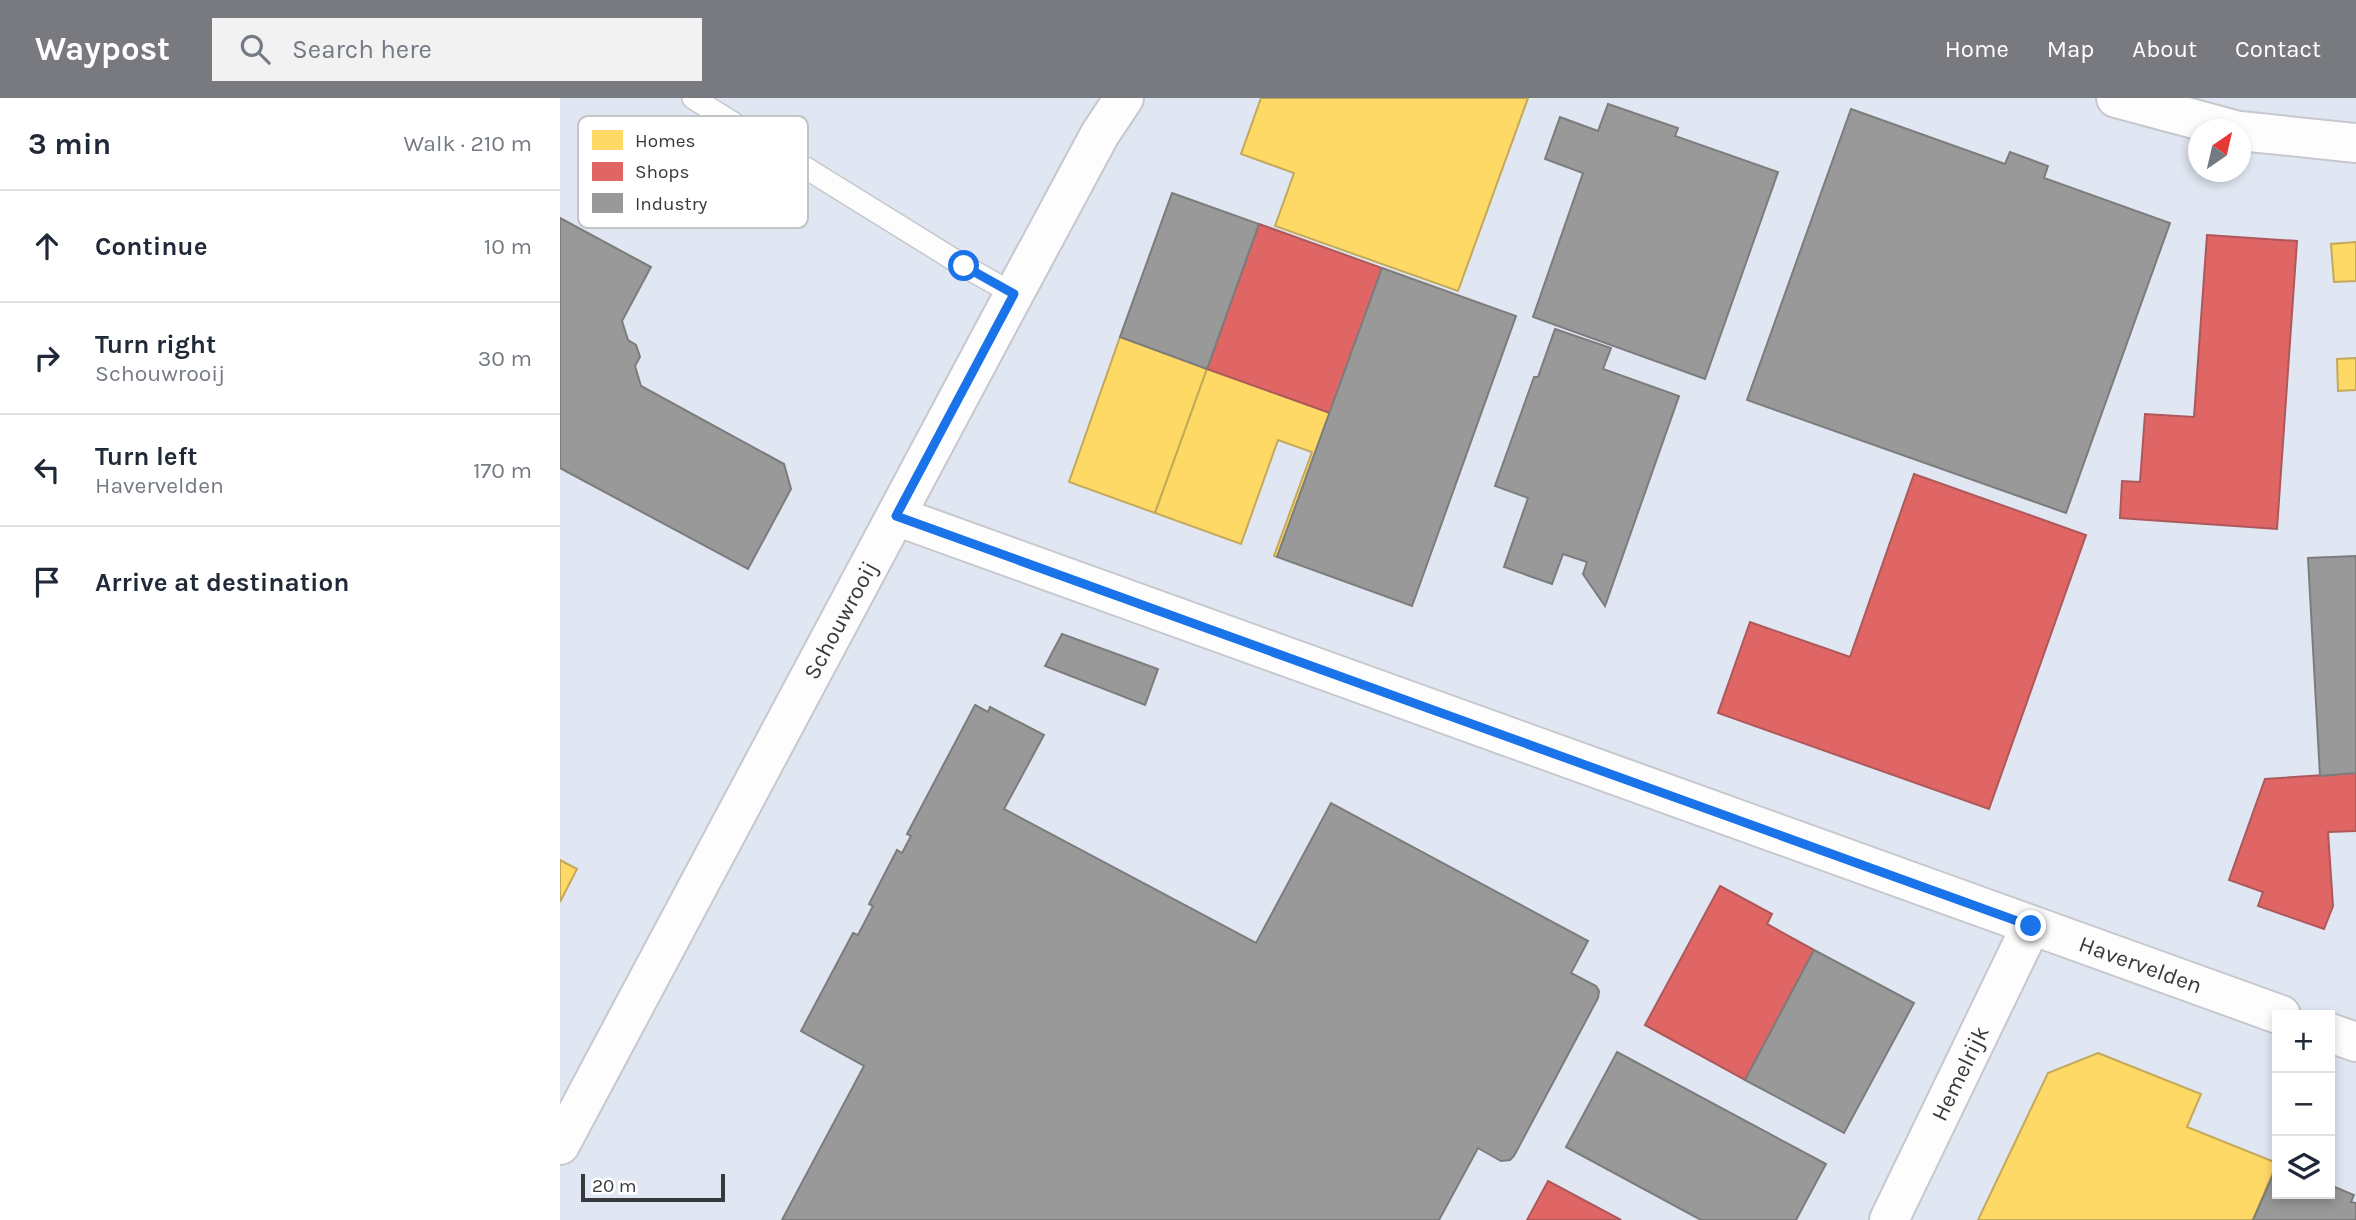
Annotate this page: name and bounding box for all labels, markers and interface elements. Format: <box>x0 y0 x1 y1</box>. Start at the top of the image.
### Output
search box <box>212 18 702 81</box>
text: Waypost <box>35 30 170 68</box>
icon: search <box>236 30 274 68</box>
text: Search here <box>292 34 432 65</box>
text: Home <box>1945 35 2009 63</box>
text: Map <box>2047 35 2094 63</box>
text: About <box>2132 35 2197 63</box>
text: Contact <box>2235 35 2321 63</box>
legend <box>578 116 808 228</box>
north arrow <box>2188 119 2251 182</box>
text: 3 min <box>28 126 111 162</box>
text: Walk · 210 m <box>404 130 532 157</box>
text: Homes <box>635 130 696 152</box>
text: Shops <box>635 161 689 183</box>
text: Industry <box>635 193 708 215</box>
icon: ahead <box>28 227 66 265</box>
text: Continue <box>95 231 207 262</box>
text: 10 m <box>484 233 532 260</box>
route start <box>948 250 979 281</box>
text: Turn right <box>95 329 216 360</box>
icon: right <box>28 339 66 377</box>
text: 30 m <box>478 345 532 372</box>
text: Schouwrooij <box>95 360 225 387</box>
text: Turn left <box>95 441 197 472</box>
icon: left <box>28 451 66 489</box>
text: 170 m <box>473 457 532 484</box>
text: Havervelden <box>95 472 224 499</box>
street label: Schouwrooij <box>797 556 883 684</box>
icon: arrive <box>28 563 66 601</box>
text: Arrive at destination <box>95 567 349 598</box>
route end <box>2015 910 2046 941</box>
street label: Havervelden <box>2075 930 2206 999</box>
map controls <box>2272 1010 2335 1199</box>
button: + <box>2272 1010 2335 1073</box>
street label: Hemelrijk <box>1925 1021 1994 1125</box>
button: − <box>2272 1073 2335 1136</box>
button: layers <box>2272 1136 2335 1199</box>
scale bar <box>581 1171 724 1203</box>
text: 20 m <box>592 1175 637 1197</box>

